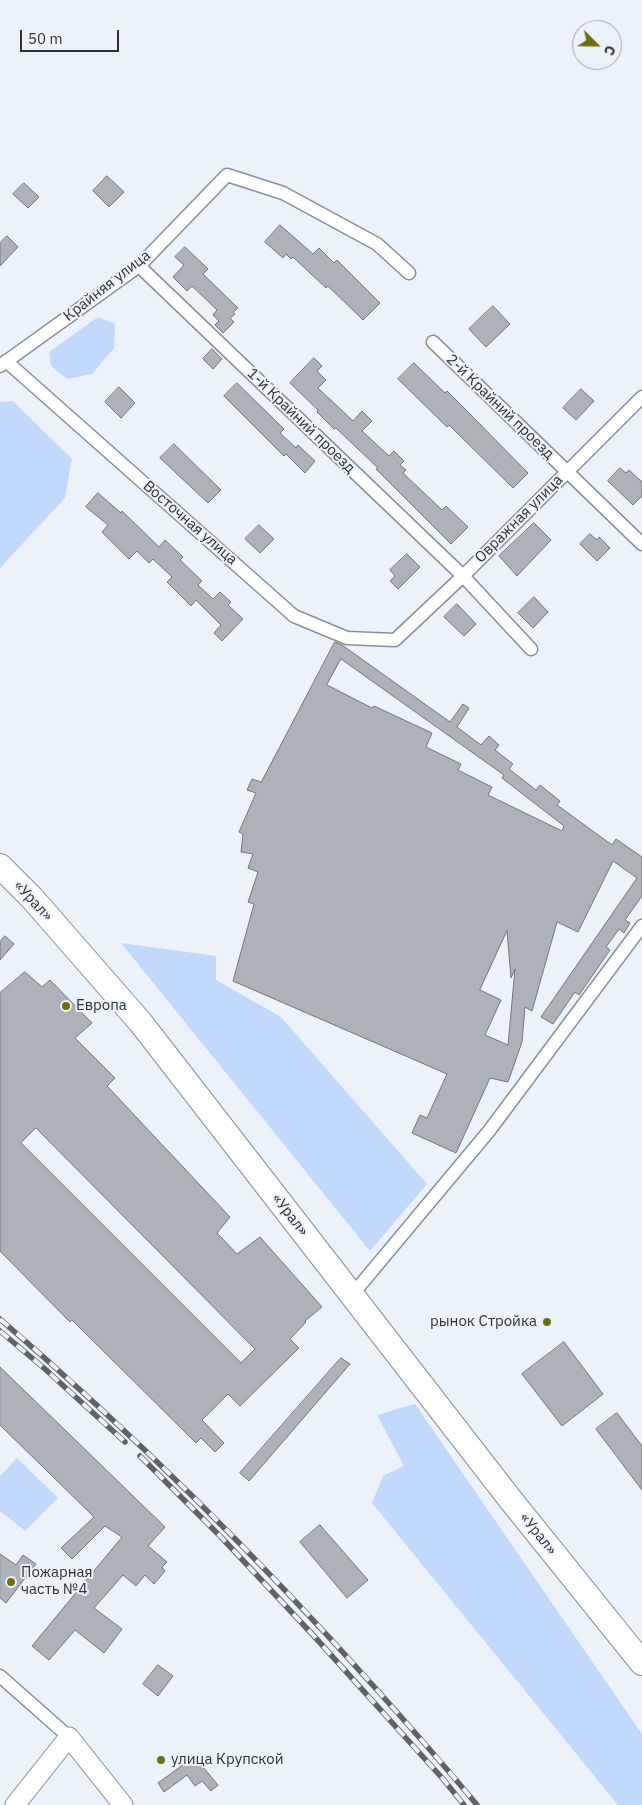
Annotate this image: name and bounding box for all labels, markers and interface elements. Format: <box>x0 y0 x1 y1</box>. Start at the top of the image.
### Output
scale bar <box>22 20 121 52</box>
north arrow <box>572 20 622 70</box>
text: 50 m <box>28 29 63 48</box>
text: С <box>600 43 620 58</box>
street label: Крайняя улица <box>60 246 154 326</box>
street label: 2-й Крайний проезд <box>442 351 558 463</box>
street label: 1-й Крайний проезд <box>243 365 359 477</box>
street label: Овражная улица <box>471 471 567 567</box>
street label: Восточная улица <box>139 477 241 569</box>
street label: «Урал» <box>10 877 56 925</box>
place label: Европа <box>76 997 127 1015</box>
marker: Европа <box>60 1000 72 1012</box>
street label: «Урал» <box>268 1190 312 1240</box>
place label: рынок Стройка <box>430 1313 537 1331</box>
marker: рынок Стройка <box>541 1316 553 1328</box>
street label: «Урал» <box>516 1509 560 1559</box>
place label: Пожарная часть №4 <box>21 1564 93 1599</box>
marker: Пожарная часть №4 <box>5 1576 17 1588</box>
place label: улица Крупской <box>171 1751 283 1769</box>
marker: улица Крупской <box>155 1754 167 1766</box>

